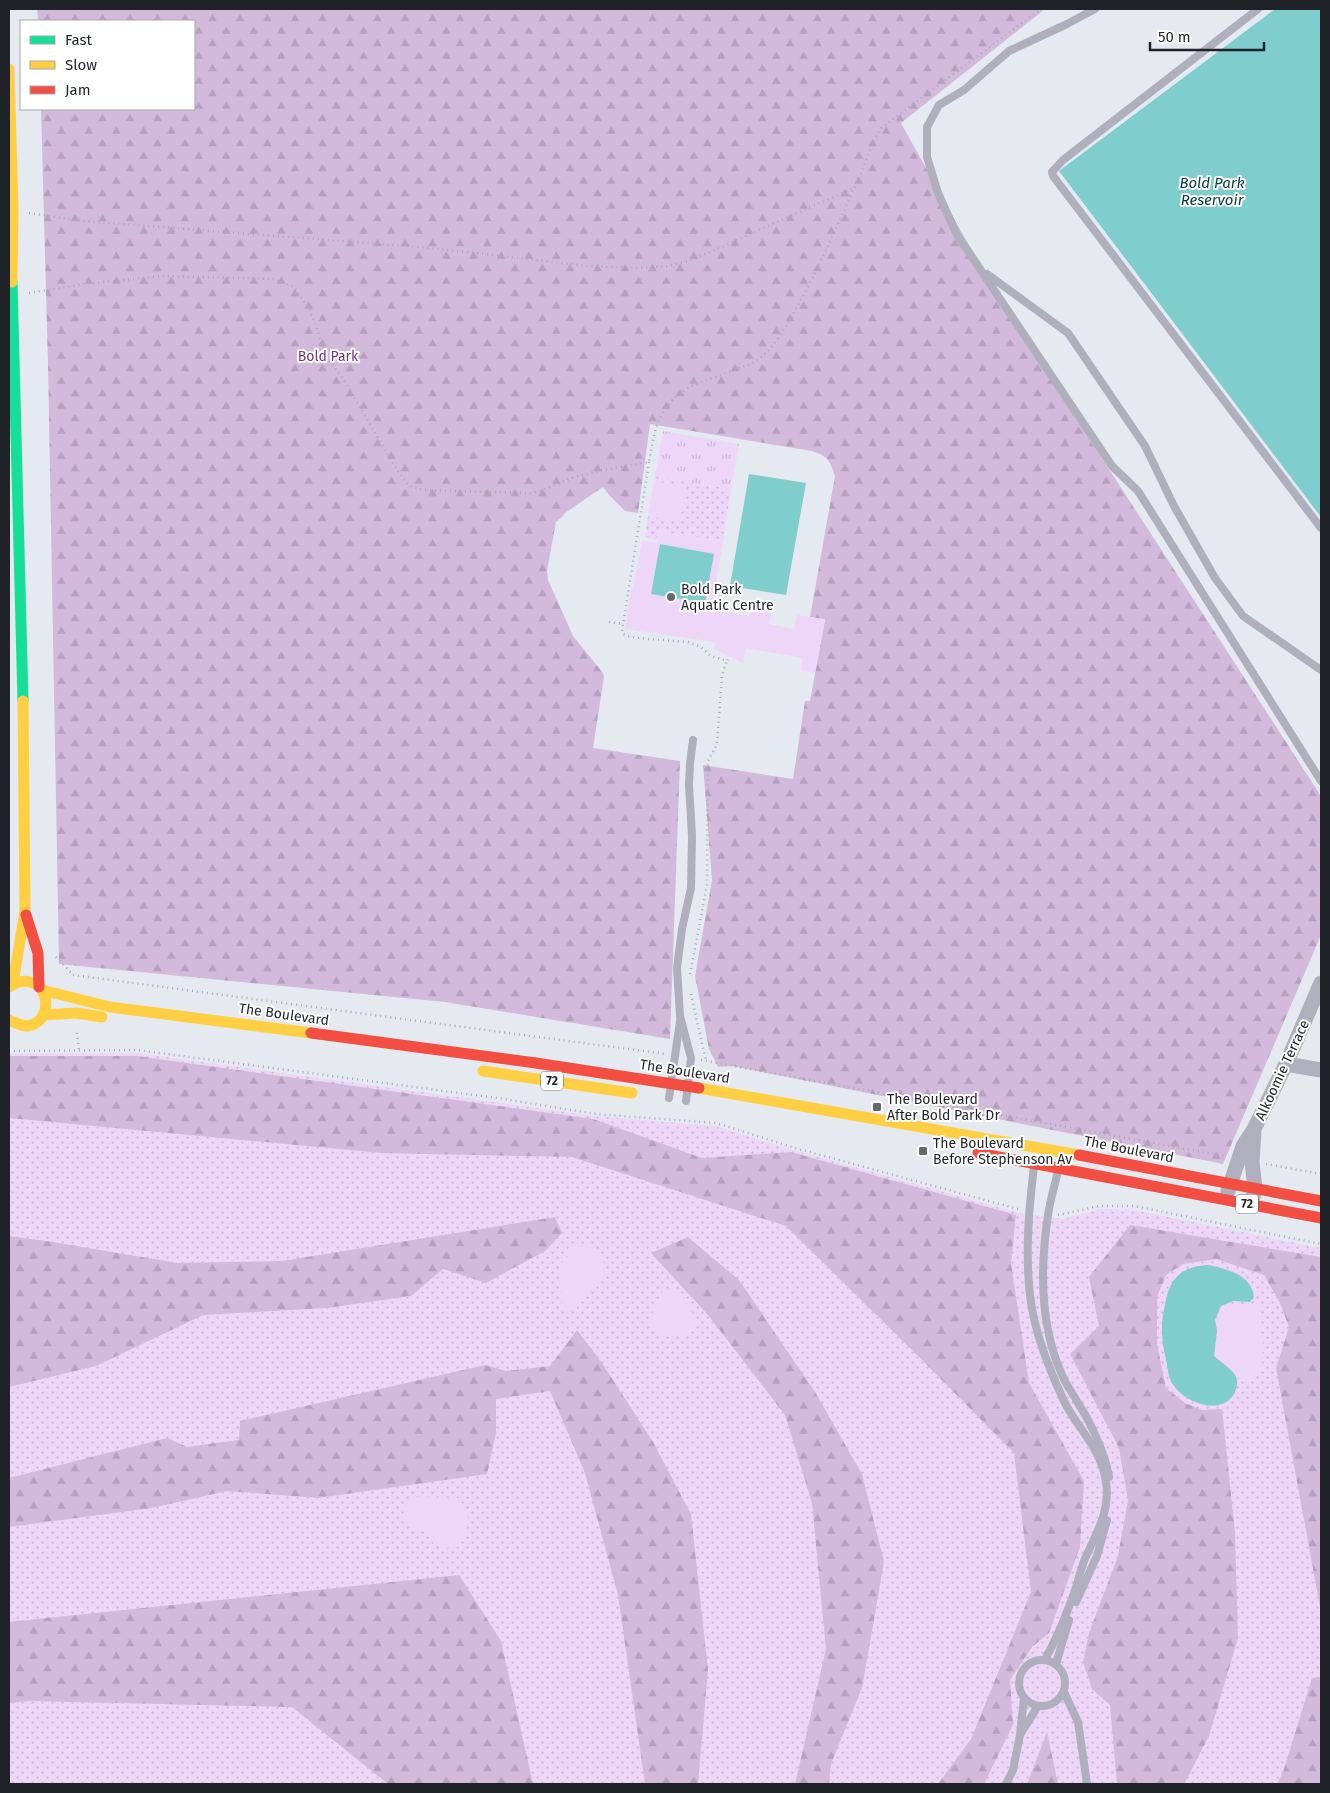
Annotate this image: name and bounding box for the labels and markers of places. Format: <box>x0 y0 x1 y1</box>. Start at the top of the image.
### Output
place label: Bold Park Aquatic Centre <box>681 581 774 614</box>
marker: Bold Park Aquatic Centre <box>665 591 677 603</box>
place label: The Boulevard After Bold Park Dr <box>887 1091 1000 1124</box>
marker: The Boulevard After Bold Park Dr <box>871 1101 883 1113</box>
place label: The Boulevard Before Stephenson Av <box>933 1135 1072 1168</box>
marker: The Boulevard Before Stephenson Av <box>917 1145 929 1157</box>

